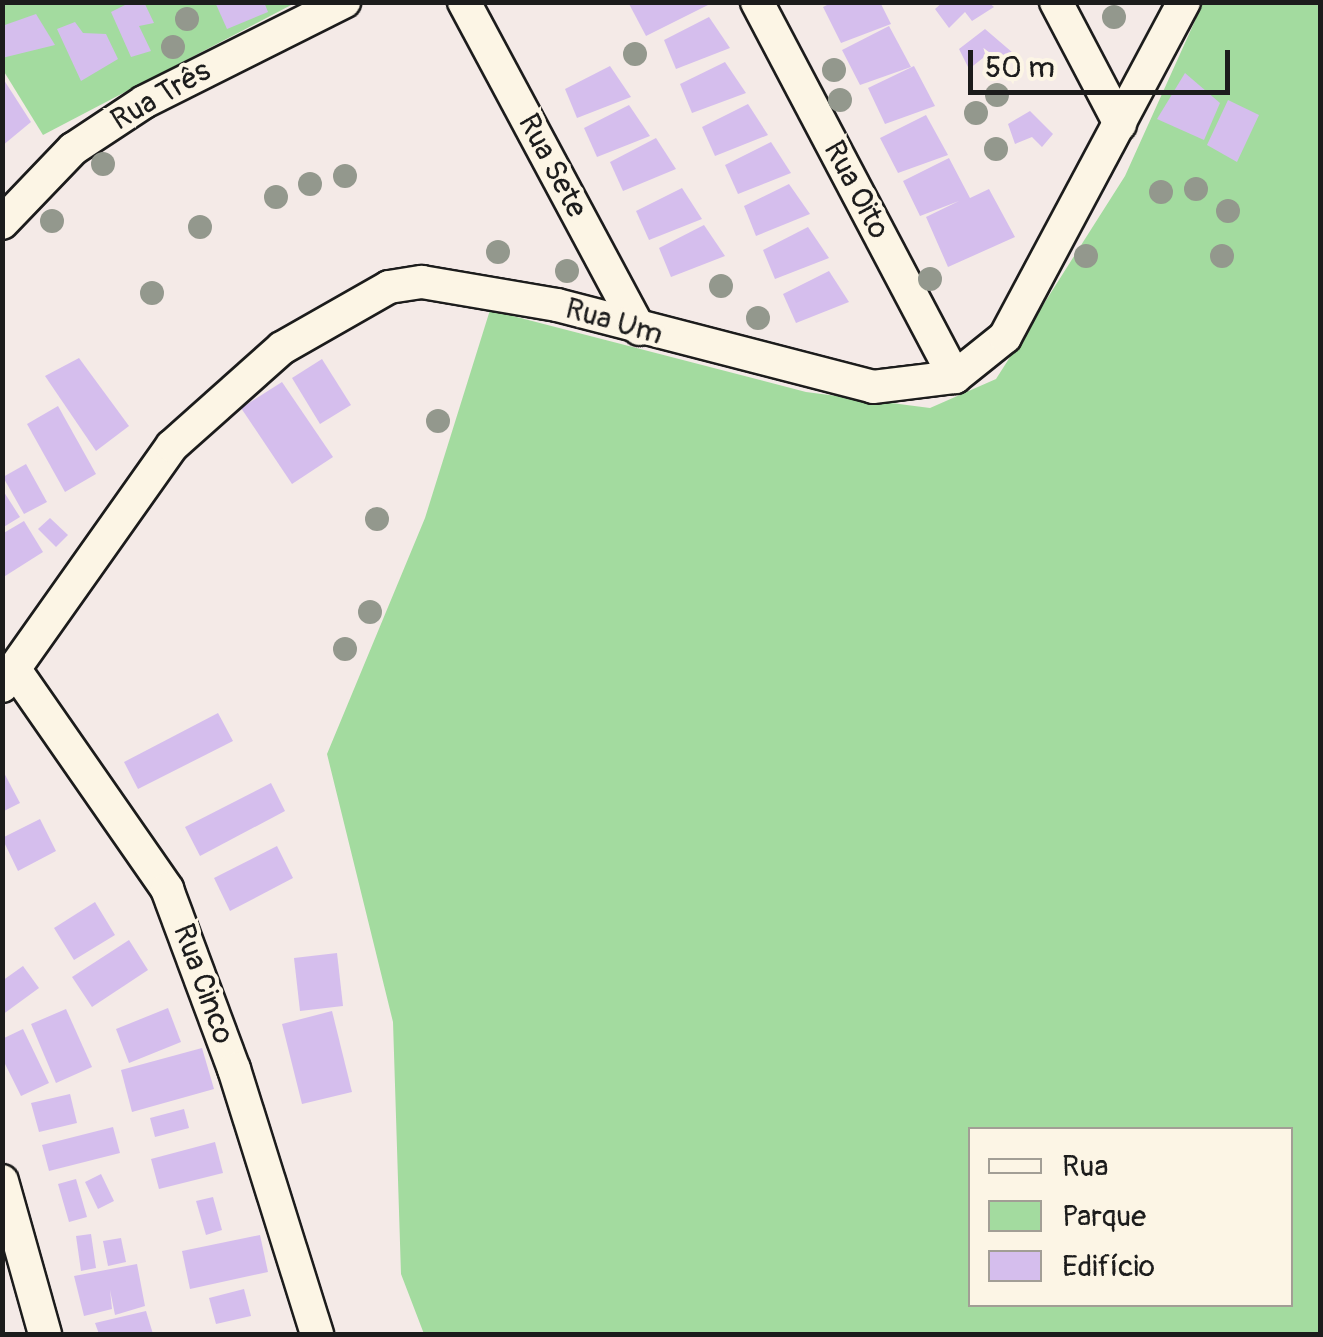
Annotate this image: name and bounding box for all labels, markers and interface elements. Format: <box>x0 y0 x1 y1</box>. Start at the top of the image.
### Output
scale bar <box>973 30 1236 92</box>
text: 50 m <box>985 49 1055 86</box>
street label: Rua Três <box>105 53 217 139</box>
street label: Rua Sete <box>510 108 594 224</box>
street label: Rua Oito <box>815 135 897 245</box>
street label: Rua Um <box>561 291 667 353</box>
street label: Rua Cinco <box>165 919 241 1049</box>
legend <box>968 1127 1293 1307</box>
text: Rua <box>1062 1148 1108 1185</box>
text: Parque <box>1062 1198 1146 1235</box>
text: Edifício <box>1062 1248 1155 1285</box>

